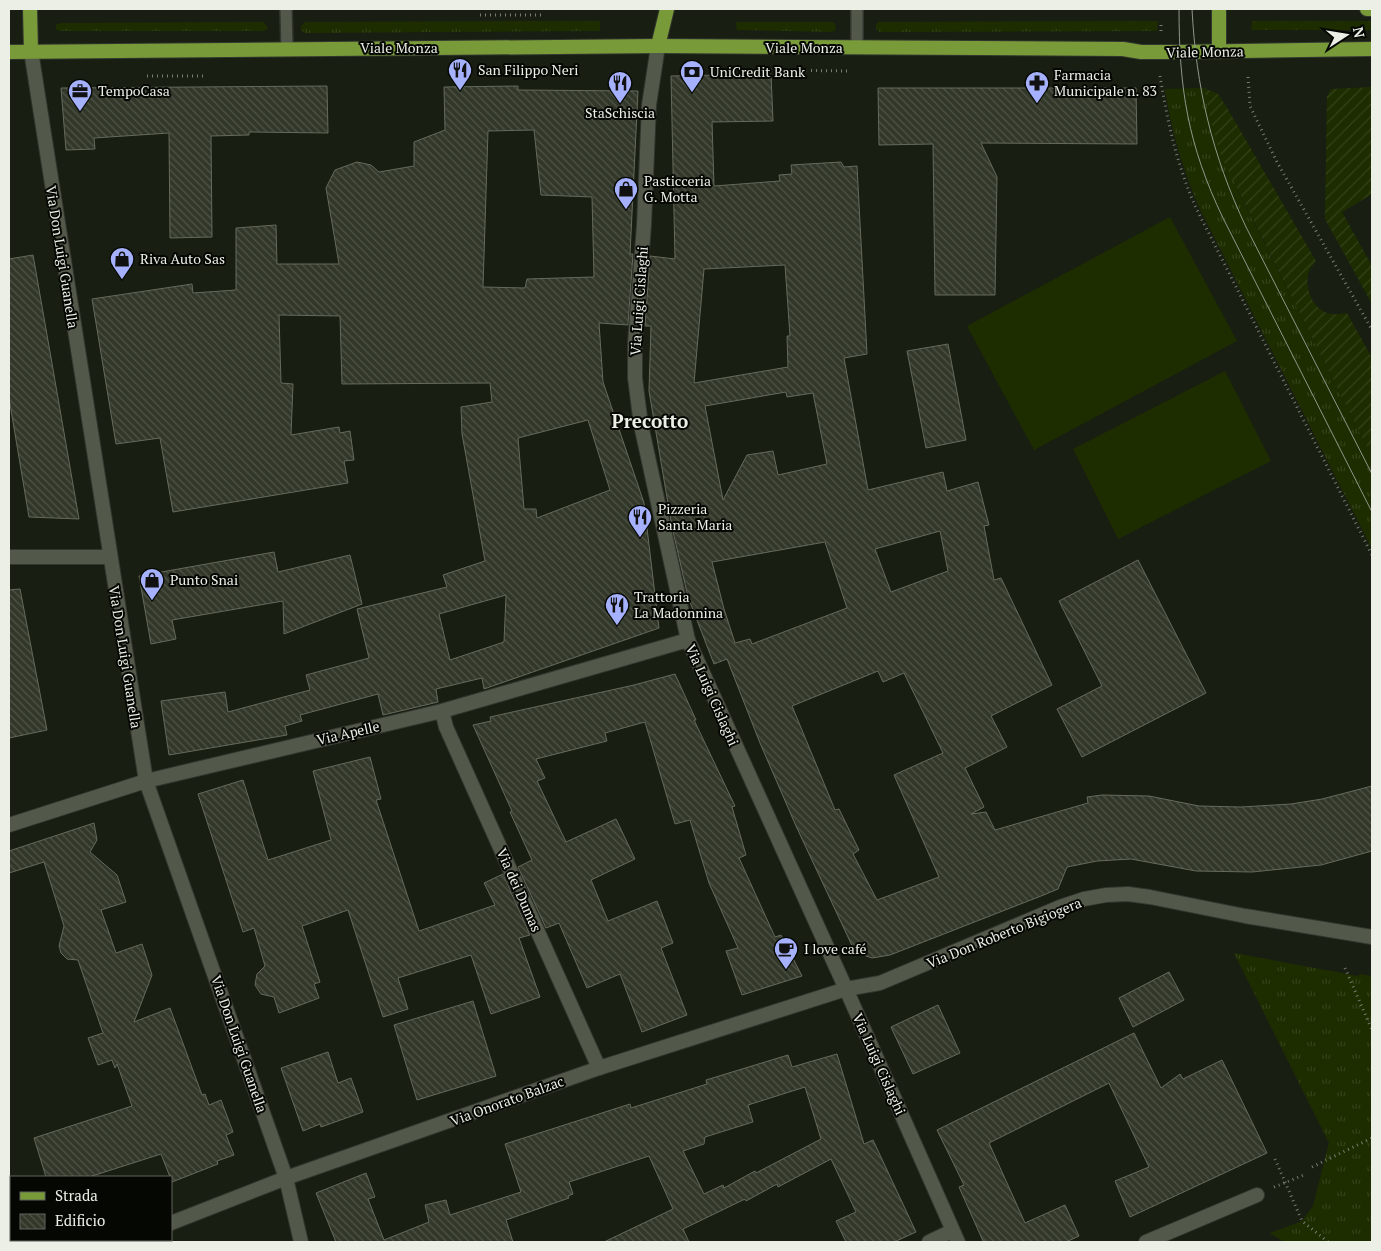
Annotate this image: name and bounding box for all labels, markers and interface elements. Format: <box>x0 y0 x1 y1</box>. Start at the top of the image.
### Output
north arrow <box>1321 10 1371 60</box>
text: N <box>1349 25 1370 40</box>
street label: Viale Monza <box>360 38 438 57</box>
street label: Viale Monza <box>765 38 843 57</box>
street label: Viale Monza <box>1166 41 1244 62</box>
restaurant icon: San Filippo Neri <box>447 57 473 91</box>
bank icon: UniCredit Bank <box>679 59 705 93</box>
place label: San Filippo Neri <box>478 60 578 79</box>
place label: UniCredit Bank <box>710 62 806 81</box>
place label: Farmacia Municipale n. 83 <box>1054 65 1157 100</box>
restaurant icon: StaSchiscia <box>607 70 633 104</box>
pharmacy icon: Farmacia Municipale n. 83 <box>1024 70 1050 104</box>
office icon: TempoCasa <box>67 78 93 112</box>
place label: TempoCasa <box>98 81 170 100</box>
place label: StaSchiscia <box>585 103 655 122</box>
place label: Pasticceria G. Motta <box>644 171 711 206</box>
shop icon: Pasticceria G. Motta <box>613 176 639 210</box>
street label: Via Don Luigi Guanella <box>42 184 83 330</box>
shop icon: Riva Auto Sas <box>109 246 135 280</box>
street label: Via Luigi Cislaghi <box>625 246 652 356</box>
place label: Riva Auto Sas <box>140 249 225 268</box>
district label: Precotto <box>612 408 688 433</box>
place label: Pizzeria Santa Maria <box>658 499 732 534</box>
restaurant icon: Pizzeria Santa Maria <box>627 504 653 538</box>
shop icon: Punto Snai <box>139 567 165 601</box>
place label: Punto Snai <box>170 570 238 589</box>
street label: Via Don Luigi Guanella <box>105 584 146 730</box>
place label: Trattoria La Madonnina <box>634 587 723 622</box>
restaurant icon: Trattoria La Madonnina <box>604 592 630 626</box>
street label: Via Luigi Cislaghi <box>681 641 743 749</box>
street label: Via Apelle <box>315 716 381 749</box>
street label: Via dei Dumas <box>493 845 546 935</box>
street label: Via Don Roberto Bigiogera <box>924 893 1084 972</box>
cafe icon: I love café <box>773 936 799 970</box>
place label: I love café <box>804 939 867 958</box>
street label: Via Don Luigi Guanella <box>207 973 272 1115</box>
street label: Via Luigi Cislaghi <box>848 1010 910 1118</box>
street label: Via Onorato Balzac <box>447 1071 566 1130</box>
legend <box>10 1176 172 1241</box>
text: Strada <box>55 1185 98 1205</box>
text: Edificio <box>55 1210 105 1230</box>

